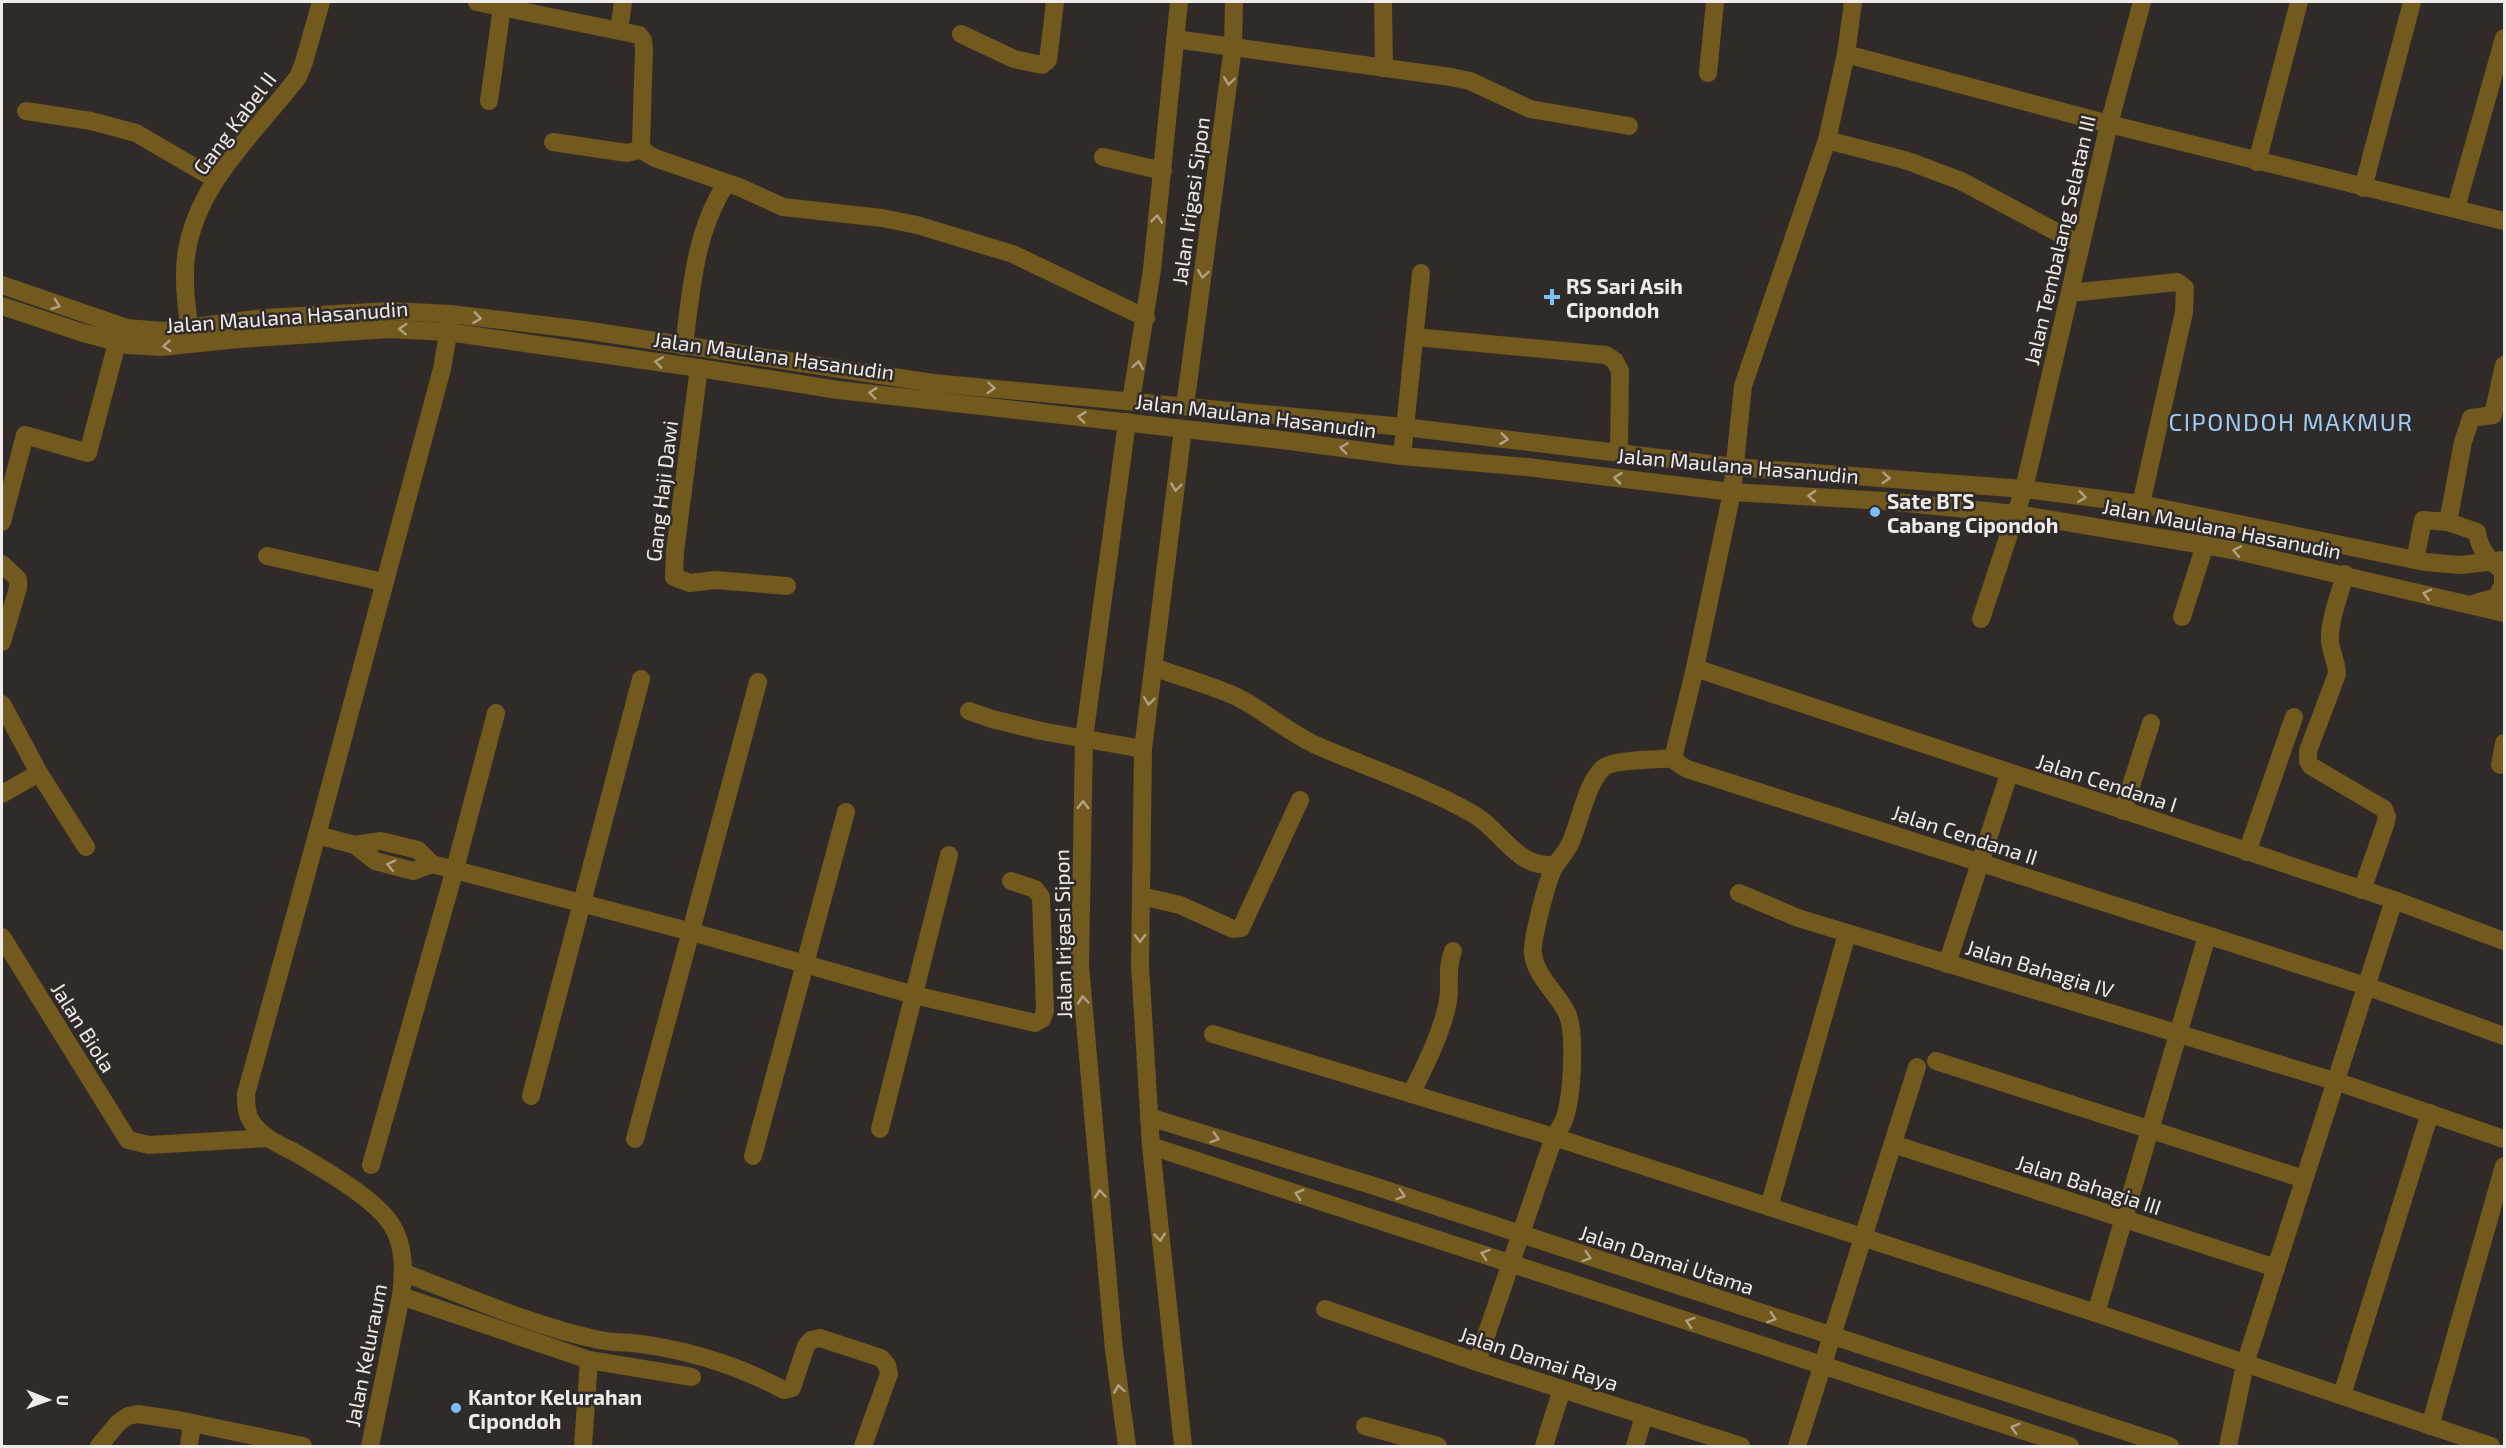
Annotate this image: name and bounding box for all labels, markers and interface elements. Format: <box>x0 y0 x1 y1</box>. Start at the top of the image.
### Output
street label: Gang Kabel II <box>187 67 281 179</box>
one-way arrow <box>1223 76 1235 85</box>
street label: Jalan Tembalang Selatan III <box>2018 112 2100 368</box>
street label: Jalan Irigasi Sipon <box>1166 115 1214 287</box>
one-way arrow <box>1150 214 1163 223</box>
one-way arrow <box>1197 269 1209 279</box>
place label: RS Sari Asih Cipondoh <box>1566 273 1683 322</box>
marker: RS Sari Asih Cipondoh <box>1543 288 1561 306</box>
street label: Jalan Maulana Hasanudin <box>165 295 409 337</box>
one-way arrow <box>51 297 61 310</box>
one-way arrow <box>473 311 482 323</box>
one-way arrow <box>399 323 408 336</box>
street label: Jalan Maulana Hasanudin <box>652 326 896 384</box>
one-way arrow <box>163 339 172 352</box>
one-way arrow <box>655 356 664 368</box>
one-way arrow <box>1131 360 1143 370</box>
one-way arrow <box>986 381 995 394</box>
one-way arrow <box>868 388 877 400</box>
street label: Jalan Maulana Hasanudin <box>1134 388 1378 442</box>
district label: CIPONDOH MAKMUR <box>2169 407 2413 436</box>
one-way arrow <box>1078 411 1087 424</box>
street label: Gang Haji Dawi <box>640 419 683 563</box>
one-way arrow <box>1500 432 1509 444</box>
one-way arrow <box>1339 442 1348 454</box>
street label: Jalan Maulana Hasanudin <box>1616 442 1860 488</box>
one-way arrow <box>1614 472 1623 485</box>
one-way arrow <box>1882 472 1891 485</box>
one-way arrow <box>1170 482 1182 491</box>
place label: Sate BTS Cabang Cipondoh <box>1887 488 2058 537</box>
one-way arrow <box>1808 490 1817 503</box>
one-way arrow <box>2078 490 2087 502</box>
street label: Jalan Maulana Hasanudin <box>2100 493 2344 563</box>
marker: Sate BTS Cabang Cipondoh <box>1868 505 1882 519</box>
one-way arrow <box>2232 545 2242 558</box>
one-way arrow <box>2422 589 2432 602</box>
one-way arrow <box>1144 697 1156 706</box>
street label: Jalan Cendana I <box>2034 748 2180 816</box>
street label: Jalan Cendana II <box>1889 799 2041 869</box>
one-way arrow <box>1077 801 1089 810</box>
street label: Jalan Irigasi Sipon <box>1048 849 1076 1019</box>
one-way arrow <box>387 860 397 873</box>
one-way arrow <box>1134 933 1146 942</box>
street label: Jalan Bahagia IV <box>1963 934 2117 1002</box>
street label: Jalan Biola <box>47 977 121 1077</box>
one-way arrow <box>1077 996 1090 1005</box>
one-way arrow <box>1209 1131 1220 1143</box>
street label: Jalan Bahagia III <box>2013 1149 2165 1219</box>
one-way arrow <box>1395 1188 1406 1201</box>
one-way arrow <box>1294 1189 1305 1201</box>
one-way arrow <box>1094 1190 1107 1199</box>
street label: Jalan Damai Utama <box>1577 1219 1757 1299</box>
one-way arrow <box>1153 1232 1166 1242</box>
one-way arrow <box>1480 1249 1491 1261</box>
one-way arrow <box>1581 1249 1591 1262</box>
street label: Jalan Keluraum <box>339 1281 391 1429</box>
one-way arrow <box>1766 1311 1777 1323</box>
one-way arrow <box>1685 1316 1696 1329</box>
street label: Jalan Damai Raya <box>1456 1321 1622 1395</box>
north arrow <box>18 1370 78 1430</box>
place label: Kantor Kelurahan Cipondoh <box>468 1384 642 1433</box>
one-way arrow <box>1113 1384 1126 1393</box>
text: U <box>54 1395 73 1406</box>
marker: Kantor Kelurahan Cipondoh <box>449 1401 463 1415</box>
one-way arrow <box>2010 1423 2021 1436</box>

